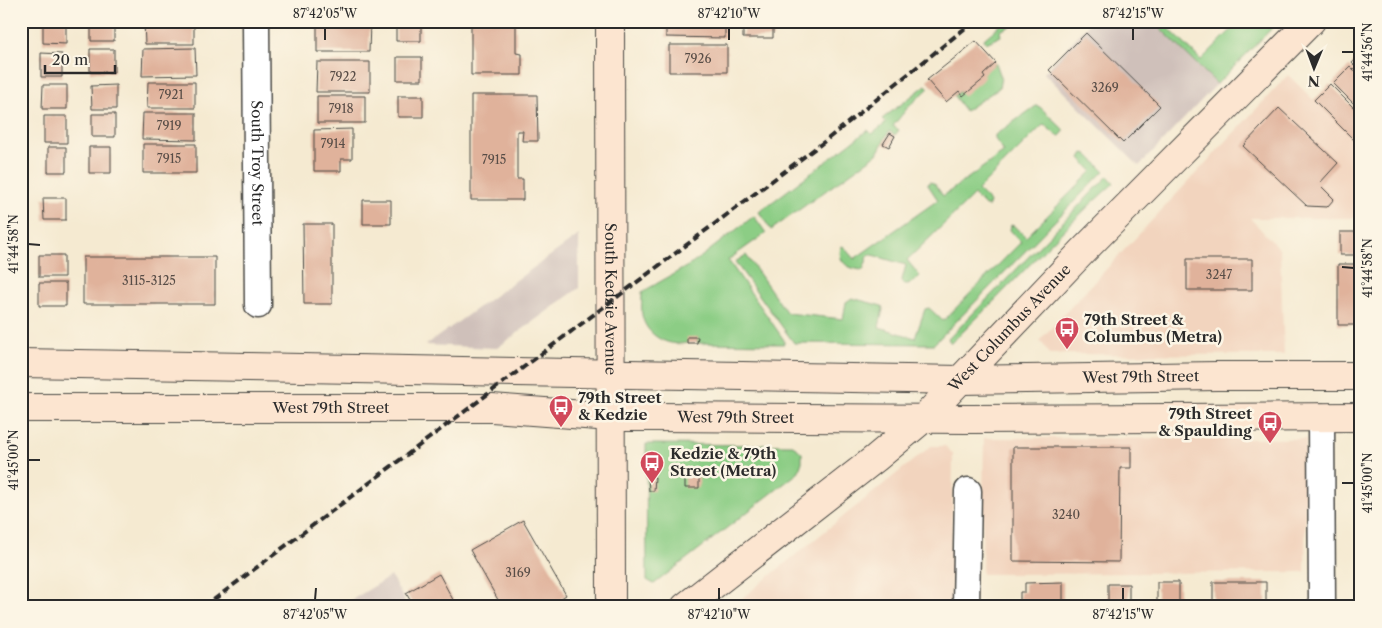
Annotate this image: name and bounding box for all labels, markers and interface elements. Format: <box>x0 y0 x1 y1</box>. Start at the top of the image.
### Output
text: 87°42'05"W <box>293 6 358 21</box>
text: 87°42'10"W <box>698 6 761 21</box>
text: 87°42'15"W <box>1102 6 1165 21</box>
text: 41°44'56"N <box>1360 22 1375 82</box>
scale bar <box>45 42 115 74</box>
north arrow <box>1290 42 1340 92</box>
text: 20 m <box>52 50 88 69</box>
house number: 7926 <box>685 51 711 66</box>
house number: 7922 <box>330 69 356 84</box>
text: N <box>1308 72 1320 90</box>
house number: 3269 <box>1091 80 1119 95</box>
house number: 7921 <box>159 87 183 102</box>
street label: South Troy Street <box>248 100 267 226</box>
house number: 7918 <box>328 101 354 116</box>
house number: 7919 <box>156 118 182 133</box>
house number: 7914 <box>321 136 346 151</box>
house number: 7915 <box>157 151 181 166</box>
house number: 7915 <box>482 152 506 167</box>
text: 41°44'58"N <box>6 214 21 274</box>
street label: South Kedzie Avenue <box>601 223 621 375</box>
text: 41°44'58"N <box>1360 238 1375 298</box>
street label: West Columbus Avenue <box>943 260 1075 396</box>
house number: 3247 <box>1206 267 1232 282</box>
house number: 3115-3125 <box>122 273 176 288</box>
place label: 79th Street & Columbus (Metra) <box>1084 310 1222 346</box>
bus stop icon: 79th Street & Columbus (Metra) <box>1054 316 1080 350</box>
street label: West 79th Street <box>1081 366 1200 387</box>
place label: 79th Street & Kedzie <box>578 388 662 424</box>
bus stop icon: 79th Street & Kedzie <box>548 394 574 428</box>
street label: West 79th Street <box>272 398 390 417</box>
place label: 79th Street & Spaulding <box>1158 404 1252 440</box>
street label: West 79th Street <box>676 407 795 427</box>
bus stop icon: 79th Street & Spaulding <box>1257 410 1283 444</box>
text: 41°45'00"N <box>6 430 21 490</box>
place label: Kedzie & 79th Street (Metra) <box>670 444 777 480</box>
bus stop icon: Kedzie & 79th Street (Metra) <box>639 450 665 484</box>
text: 41°45'00"N <box>1360 453 1375 513</box>
house number: 3240 <box>1052 507 1080 522</box>
house number: 3169 <box>505 565 531 580</box>
text: 87°42'05"W <box>283 607 348 622</box>
text: 87°42'10"W <box>688 607 751 622</box>
text: 87°42'15"W <box>1092 607 1155 622</box>

